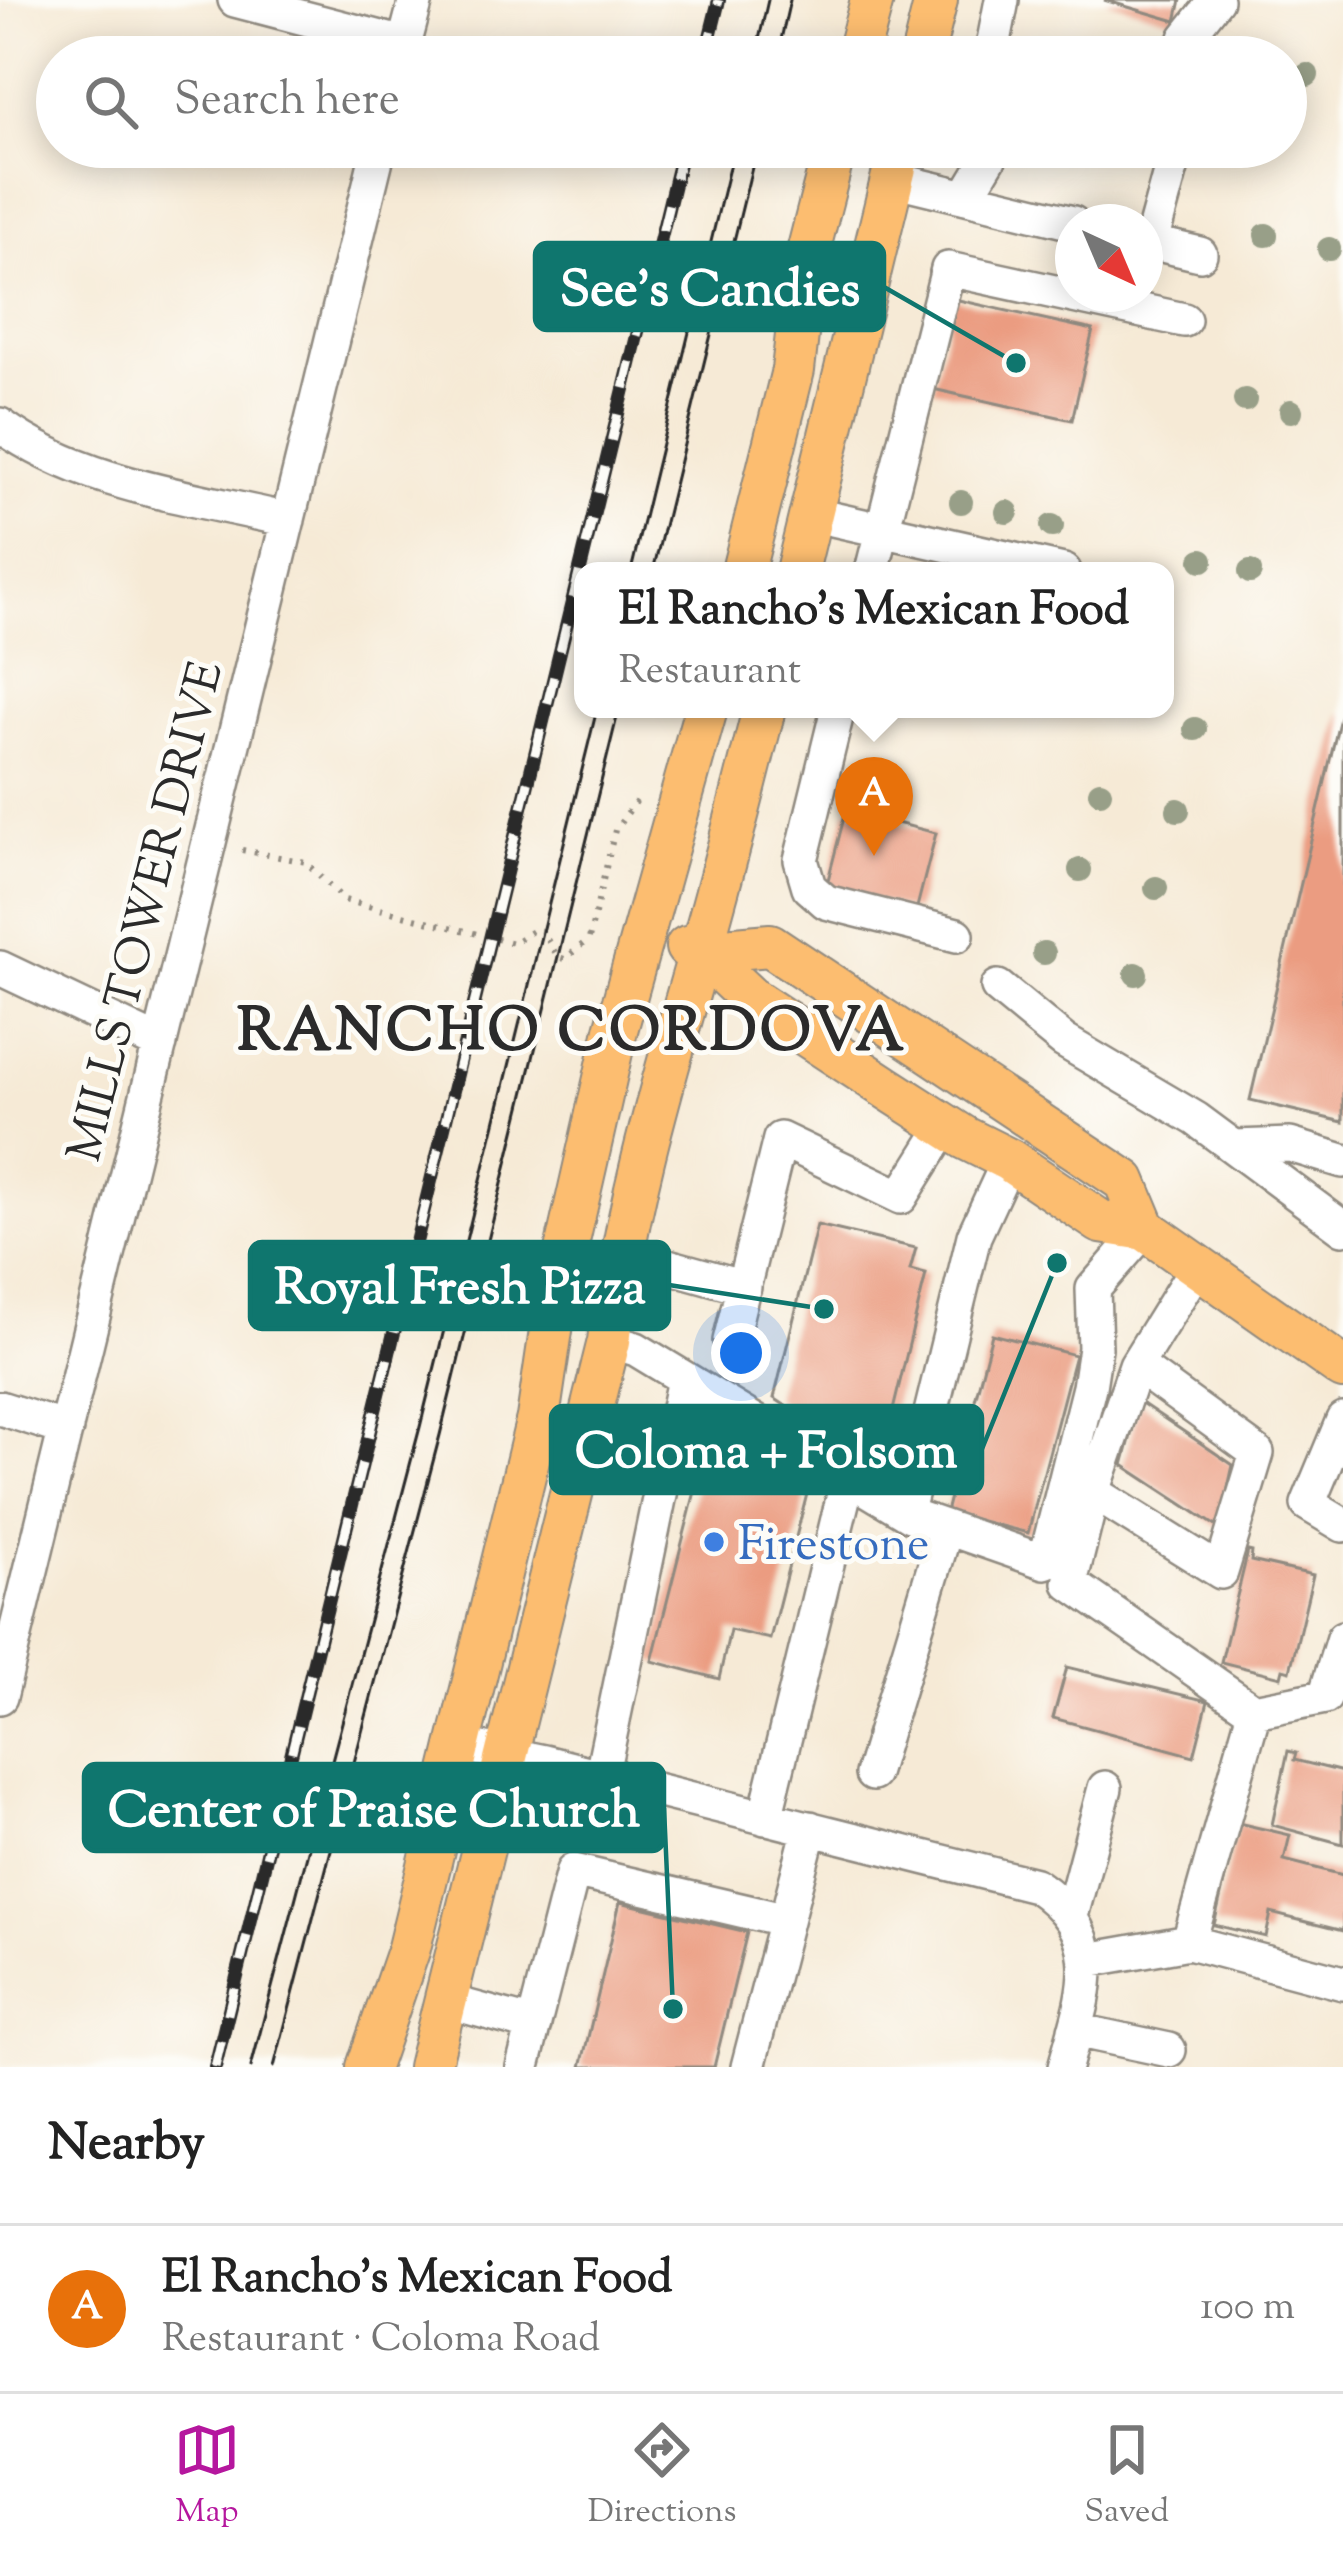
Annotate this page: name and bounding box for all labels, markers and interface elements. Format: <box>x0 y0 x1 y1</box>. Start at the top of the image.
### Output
search box <box>36 36 1307 168</box>
icon: search <box>78 69 144 135</box>
text: Search here <box>174 70 400 135</box>
north arrow <box>1055 204 1163 312</box>
callout: See's Candies <box>535 243 884 330</box>
text: See's Candies <box>560 256 860 329</box>
popup <box>574 562 1174 718</box>
text: El Rancho's Mexican Food <box>619 580 1129 645</box>
text: Restaurant <box>619 645 801 701</box>
street label: MILLS TOWER DRIVE <box>53 655 244 1170</box>
pin: A <box>835 757 913 856</box>
district label: RANCHO CORDOVA <box>237 991 907 1078</box>
callout: Royal Fresh Pizza <box>250 1242 669 1329</box>
text: Royal Fresh Pizza <box>274 1254 646 1327</box>
your location <box>711 1323 771 1383</box>
callout: Coloma + Folsom <box>551 1406 982 1493</box>
text: Coloma + Folsom <box>575 1418 957 1491</box>
place label: Firestone <box>738 1513 929 1582</box>
marker: Firestone <box>701 1529 727 1555</box>
callout: Center of Praise Church <box>84 1764 664 1851</box>
text: Center of Praise Church <box>108 1777 640 1850</box>
text: Nearby <box>48 2109 205 2182</box>
text: El Rancho's Mexican Food <box>162 2248 672 2313</box>
text: A <box>71 2281 103 2337</box>
text: 100 m <box>1200 2281 1295 2337</box>
text: Restaurant · Coloma Road <box>162 2313 600 2369</box>
tab: Map <box>174 2417 240 2537</box>
tab: Directions <box>588 2417 737 2537</box>
tab: Saved <box>1084 2417 1169 2537</box>

